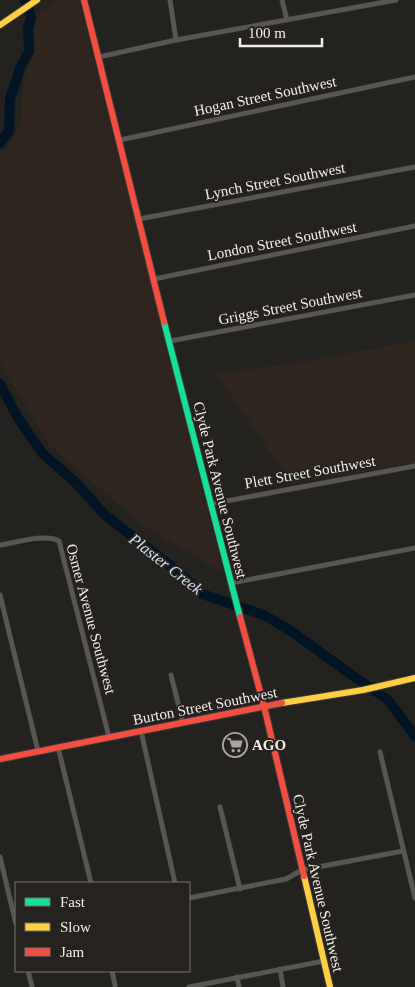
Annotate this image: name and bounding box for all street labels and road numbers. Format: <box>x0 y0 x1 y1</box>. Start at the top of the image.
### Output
street label: Hogan Street Southwest <box>192 73 338 119</box>
street label: Lynch Street Southwest <box>204 159 347 202</box>
street label: London Street Southwest <box>206 219 359 263</box>
street label: Griggs Street Southwest <box>217 284 364 328</box>
street label: Clyde Park Avenue Southwest <box>190 400 250 581</box>
street label: Plett Street Southwest <box>243 452 377 491</box>
street label: Osmer Avenue Southwest <box>63 542 119 697</box>
street label: Burton Street Southwest <box>131 684 279 728</box>
street label: Clyde Park Avenue Southwest <box>290 793 346 974</box>

